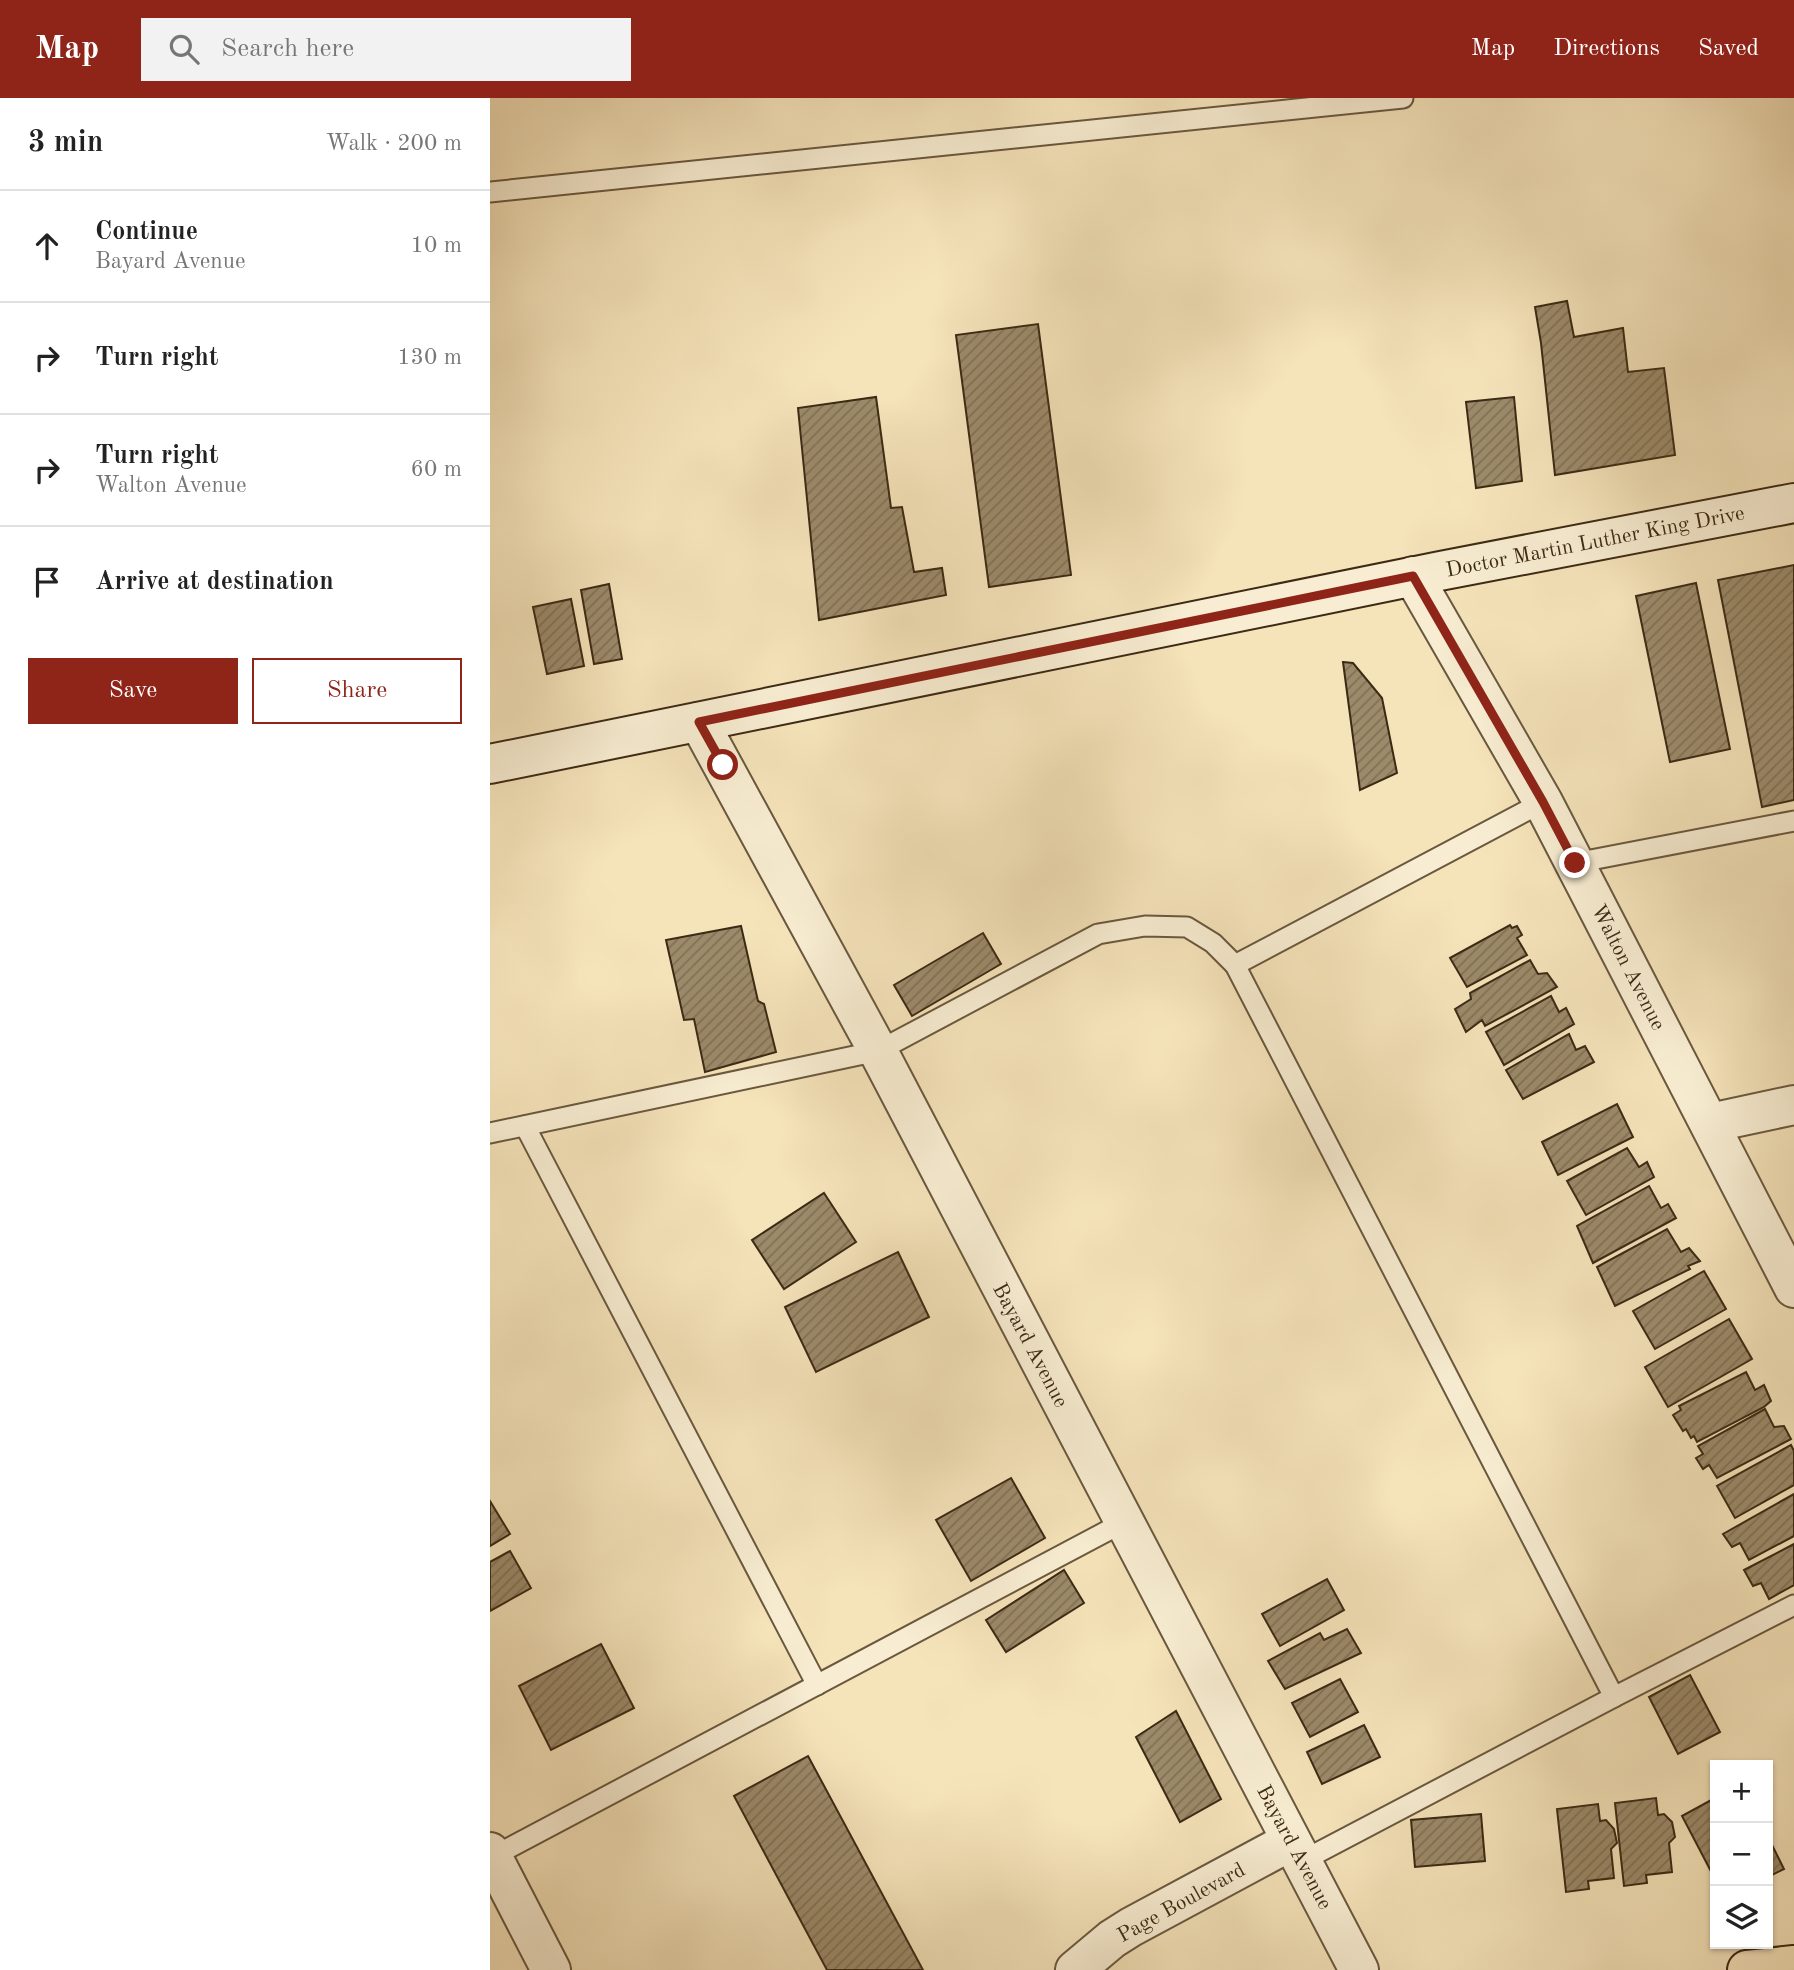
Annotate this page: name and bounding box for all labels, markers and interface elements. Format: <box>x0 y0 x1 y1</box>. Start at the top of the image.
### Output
search box <box>141 18 631 81</box>
icon: search <box>165 30 203 68</box>
text: Map <box>35 33 99 66</box>
text: Search here <box>221 36 354 62</box>
text: Map <box>1471 37 1515 61</box>
text: Directions <box>1553 37 1660 61</box>
text: Saved <box>1698 37 1759 61</box>
text: 3 min <box>28 128 103 158</box>
text: Walk · 200 m <box>326 132 462 155</box>
text: Continue <box>95 219 198 245</box>
icon: ahead <box>28 227 66 265</box>
text: 10 m <box>411 234 462 257</box>
text: Bayard Avenue <box>95 250 246 273</box>
icon: right <box>28 339 66 377</box>
text: Turn right <box>95 345 218 371</box>
text: 130 m <box>397 346 462 369</box>
text: Turn right <box>95 443 218 469</box>
icon: right <box>28 451 66 489</box>
text: 60 m <box>411 458 462 481</box>
text: Walton Avenue <box>95 474 247 497</box>
street label: Doctor Martin Luther King Drive <box>1444 503 1746 582</box>
icon: arrive <box>28 563 66 601</box>
text: Arrive at destination <box>95 569 334 595</box>
button: Save <box>28 658 238 724</box>
button: Share <box>252 658 462 724</box>
route start <box>707 749 738 780</box>
route end <box>1559 847 1590 878</box>
street label: Walton Avenue <box>1587 901 1668 1034</box>
street label: Bayard Avenue <box>988 1280 1071 1411</box>
map controls <box>1710 1760 1773 1949</box>
button: + <box>1710 1760 1773 1823</box>
street label: Bayard Avenue <box>1252 1782 1335 1913</box>
button: − <box>1710 1823 1773 1886</box>
street label: Page Boulevard <box>1114 1860 1249 1947</box>
button: layers <box>1710 1886 1773 1949</box>

